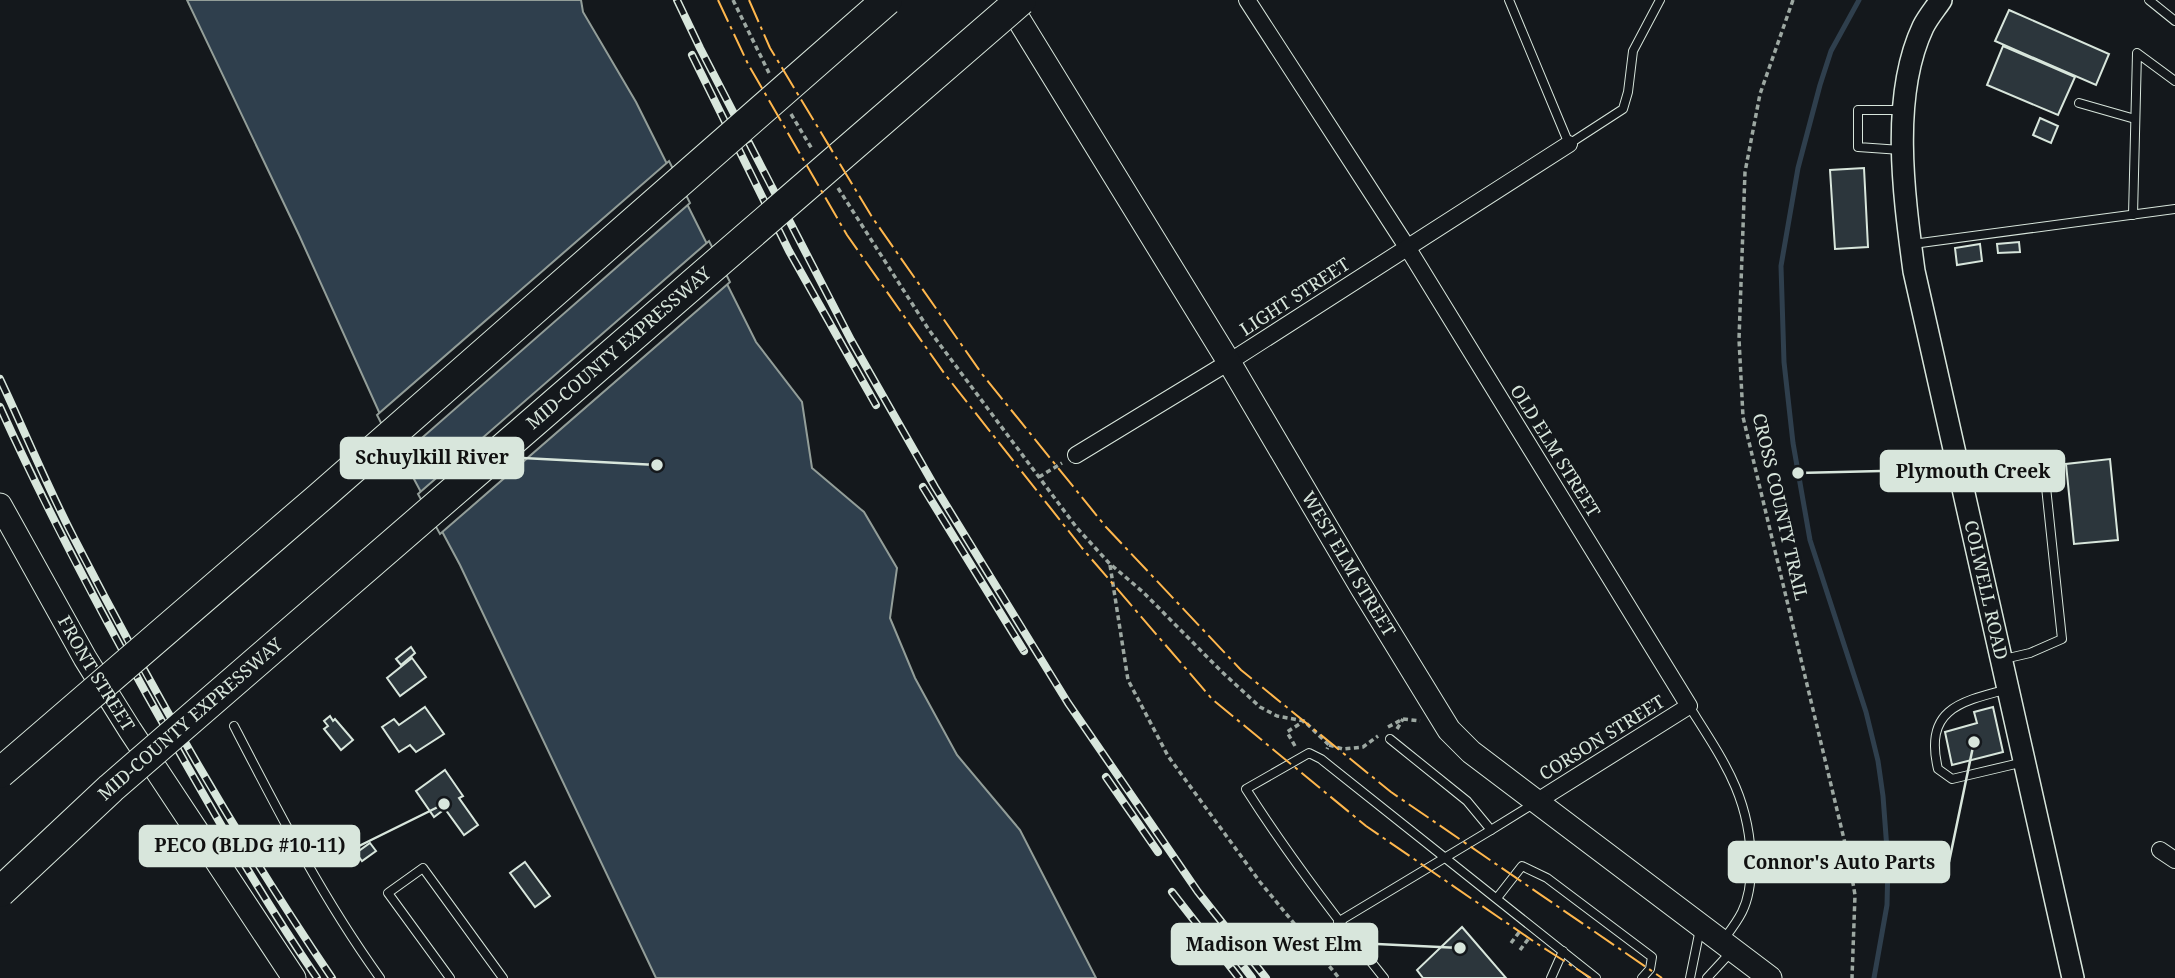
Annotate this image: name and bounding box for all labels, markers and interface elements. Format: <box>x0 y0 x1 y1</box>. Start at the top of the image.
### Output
street label: LIGHT STREET <box>1235 252 1354 341</box>
street label: MID-COUNTY EXPRESSWAY <box>521 260 716 434</box>
street label: OLD ELM STREET <box>1505 380 1606 521</box>
street label: CROSS COUNTY TRAIL <box>1748 411 1814 603</box>
callout: Schuylkill River <box>341 438 523 478</box>
text: Schuylkill River <box>355 444 509 470</box>
callout: Plymouth Creek <box>1881 451 2064 491</box>
text: Plymouth Creek <box>1896 458 2051 484</box>
street label: WEST ELM STREET <box>1297 487 1402 641</box>
street label: COLWELL ROAD <box>1959 518 2014 662</box>
street label: FRONT STREET <box>53 611 141 735</box>
street label: MID-COUNTY EXPRESSWAY <box>92 632 288 805</box>
street label: CORSON STREET <box>1534 689 1669 785</box>
callout: PECO (BLDG #10-11) <box>140 826 359 866</box>
text: PECO (BLDG #10-11) <box>154 832 346 858</box>
callout: Connor's Auto Parts <box>1729 842 1949 882</box>
text: Connor's Auto Parts <box>1743 849 1935 875</box>
callout: Madison West Elm <box>1172 924 1377 964</box>
text: Madison West Elm <box>1186 931 1363 957</box>

